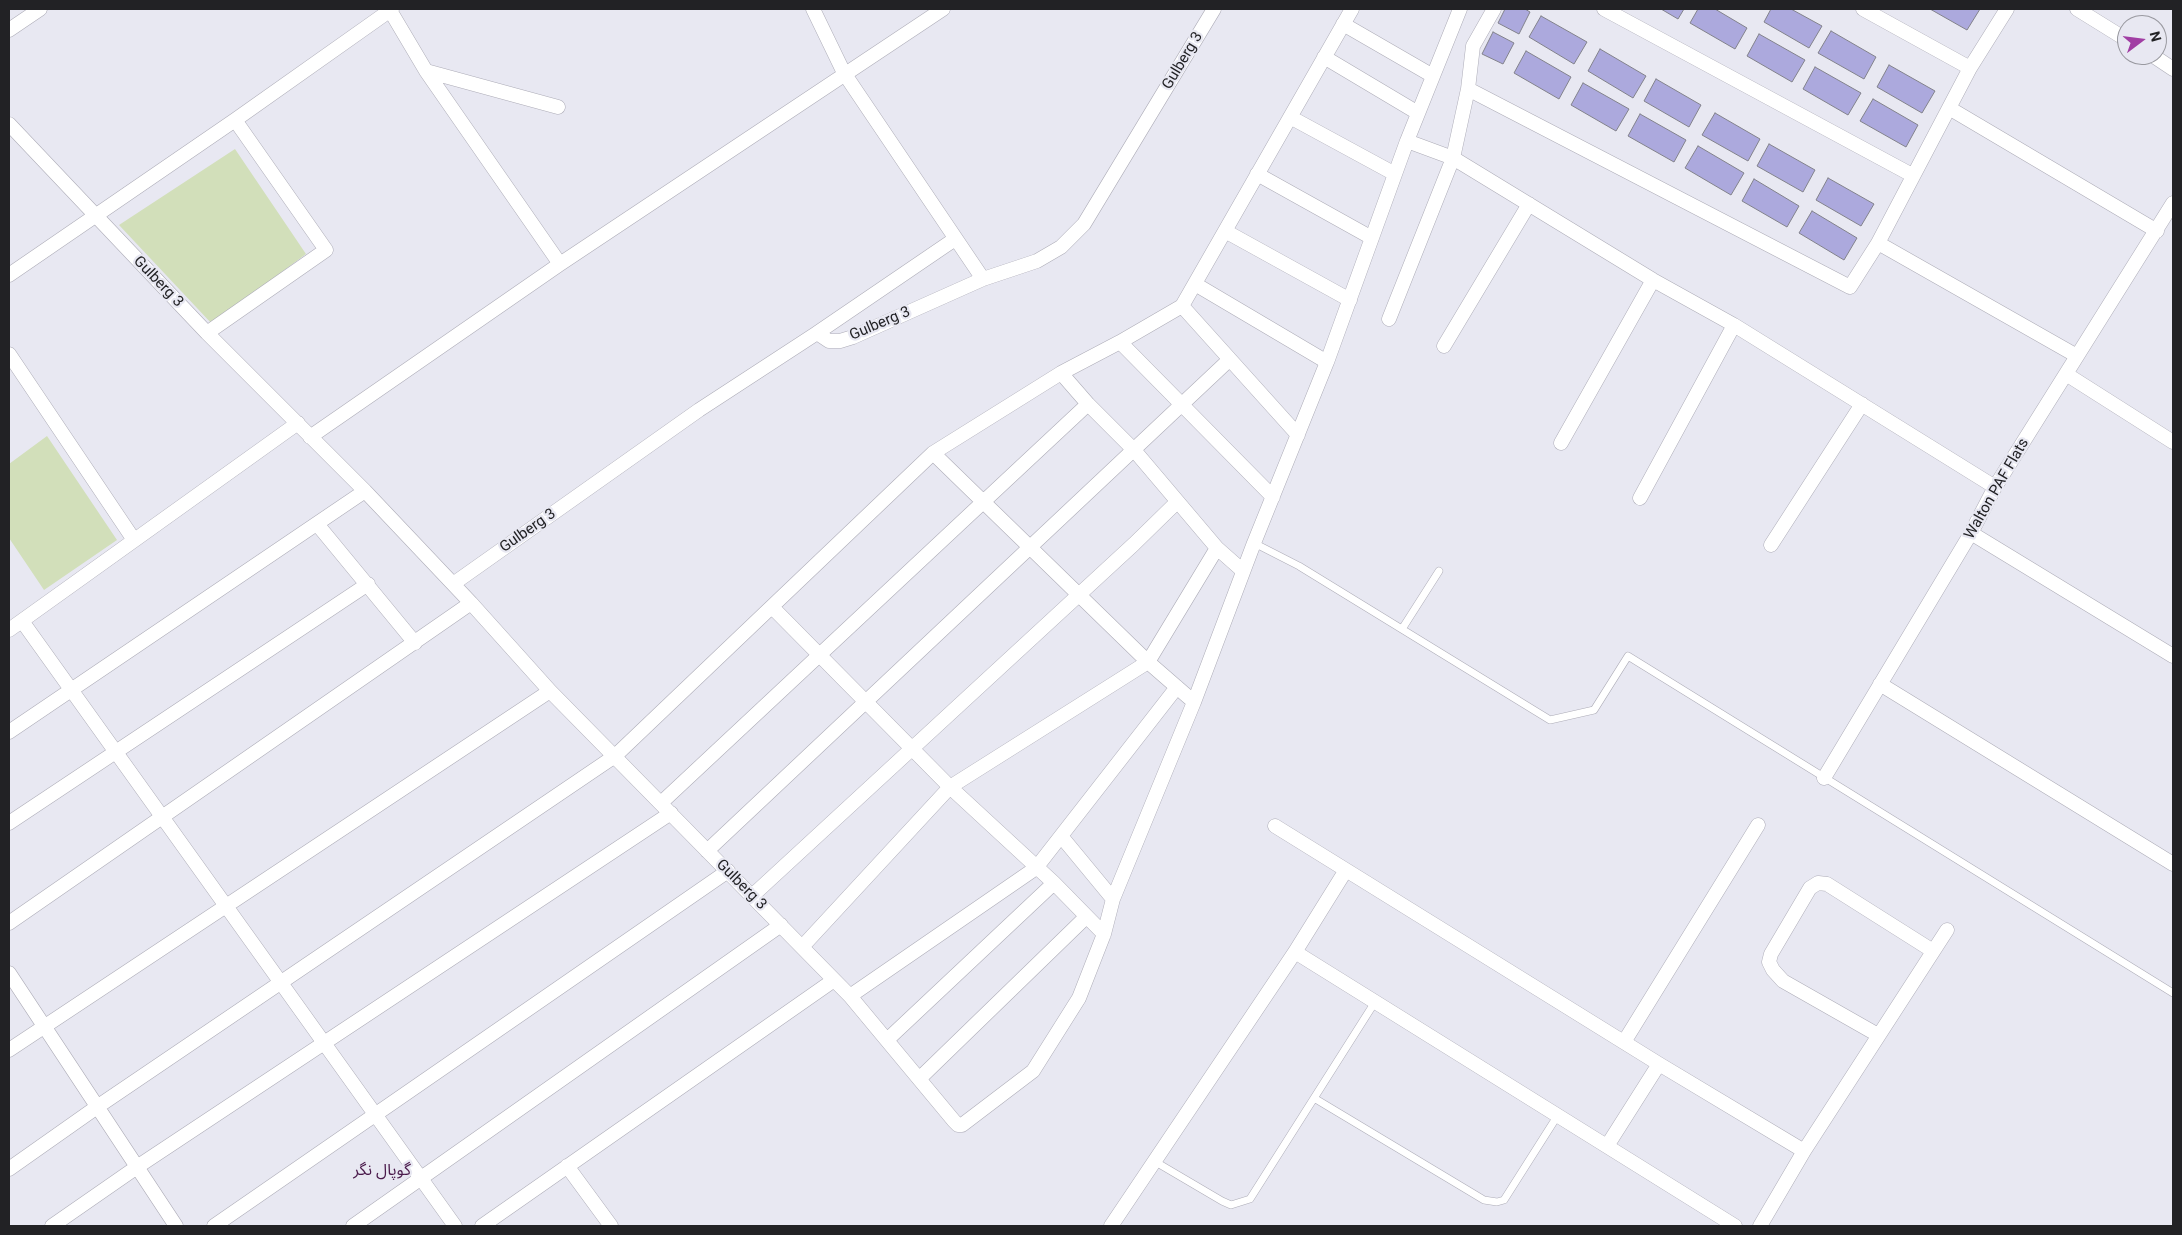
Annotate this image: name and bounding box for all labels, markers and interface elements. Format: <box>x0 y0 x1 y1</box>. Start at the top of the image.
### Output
north arrow <box>2117 15 2167 65</box>
street label: Gulberg 3 <box>1159 29 1207 93</box>
text: N <box>2147 30 2165 43</box>
street label: Gulberg 3 <box>129 253 187 311</box>
street label: Gulberg 3 <box>847 303 913 345</box>
street label: Walton PAF Flats <box>1961 435 2033 543</box>
street label: Gulberg 3 <box>497 505 559 557</box>
street label: Gulberg 3 <box>712 856 770 914</box>
district label: گوپال نگر <box>353 1161 411 1181</box>

